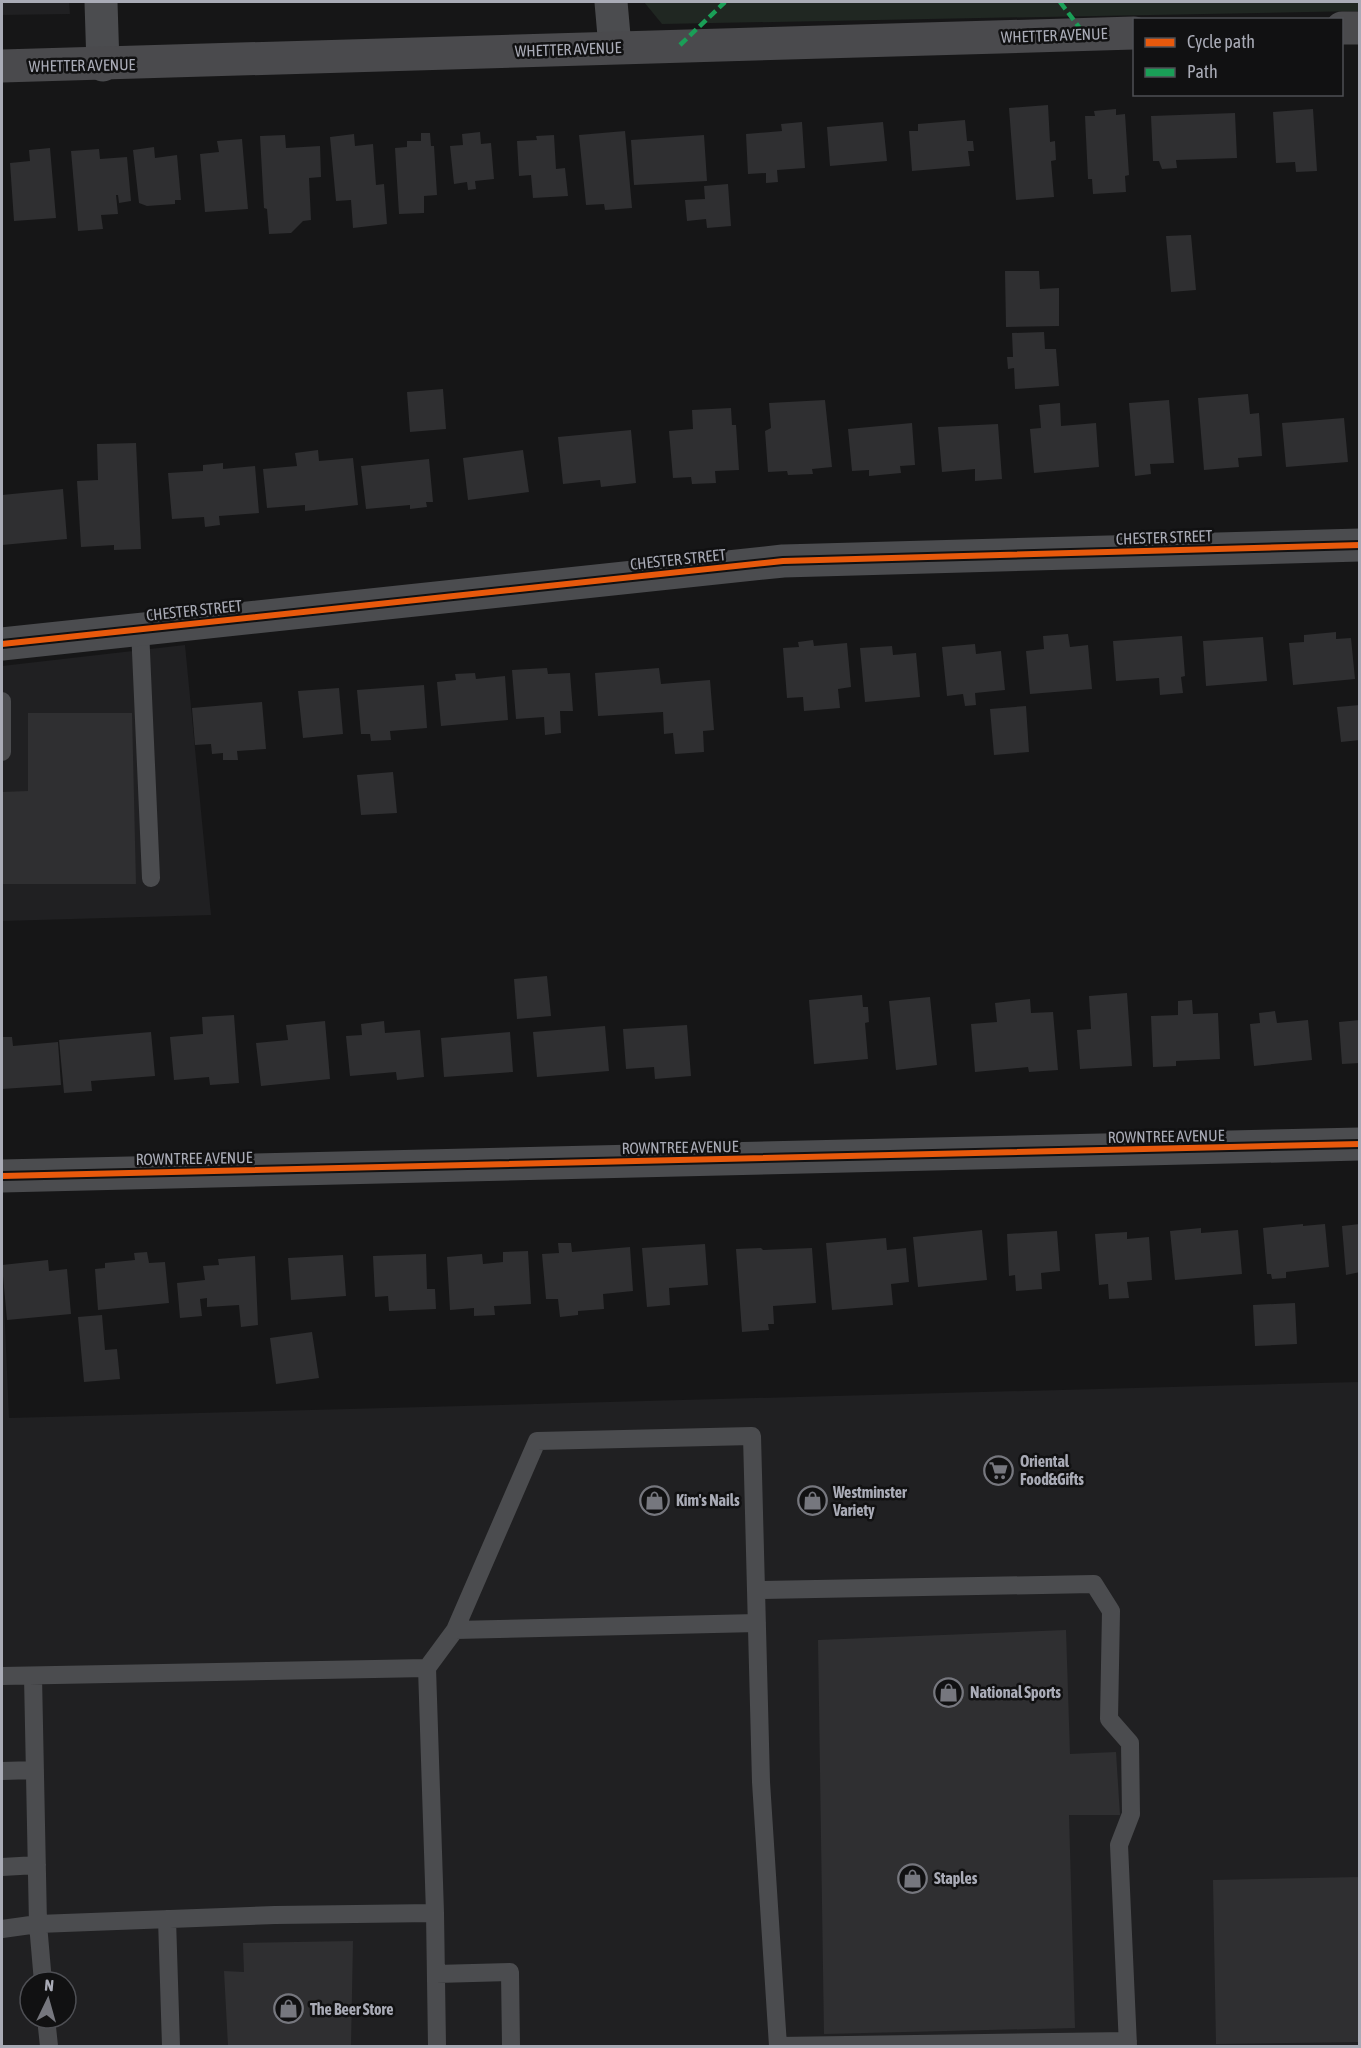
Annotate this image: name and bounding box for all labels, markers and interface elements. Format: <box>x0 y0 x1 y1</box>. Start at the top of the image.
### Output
legend <box>1133 18 1343 96</box>
street label: WHETTER AVENUE <box>1000 24 1108 46</box>
text: Cycle path <box>1187 31 1255 52</box>
street label: WHETTER AVENUE <box>514 38 622 60</box>
street label: WHETTER AVENUE <box>29 55 136 75</box>
text: Path <box>1187 61 1218 82</box>
street label: CHESTER STREET <box>1115 526 1213 548</box>
street label: CHESTER STREET <box>629 545 727 573</box>
street label: CHESTER STREET <box>145 596 243 624</box>
street label: ROWNTREE AVENUE <box>1107 1126 1225 1146</box>
street label: ROWNTREE AVENUE <box>621 1137 739 1157</box>
street label: ROWNTREE AVENUE <box>135 1148 253 1168</box>
place label: Oriental Food&Gifts <box>1020 1452 1084 1488</box>
supermarket icon: Oriental Food&Gifts <box>983 1454 1015 1486</box>
place label: Westminster Variety <box>832 1483 907 1519</box>
shop icon: Kim's Nails <box>639 1484 671 1516</box>
shop icon: Westminster Variety <box>796 1485 828 1517</box>
place label: Kim's Nails <box>676 1491 740 1509</box>
shop icon: National Sports <box>933 1676 965 1708</box>
place label: National Sports <box>970 1683 1061 1701</box>
shop icon: Staples <box>897 1862 929 1894</box>
place label: Staples <box>934 1869 978 1887</box>
north arrow <box>18 1970 78 2030</box>
text: N <box>44 1976 55 1994</box>
shop icon: The Beer Store <box>273 1993 305 2025</box>
place label: The Beer Store <box>310 2000 394 2018</box>

